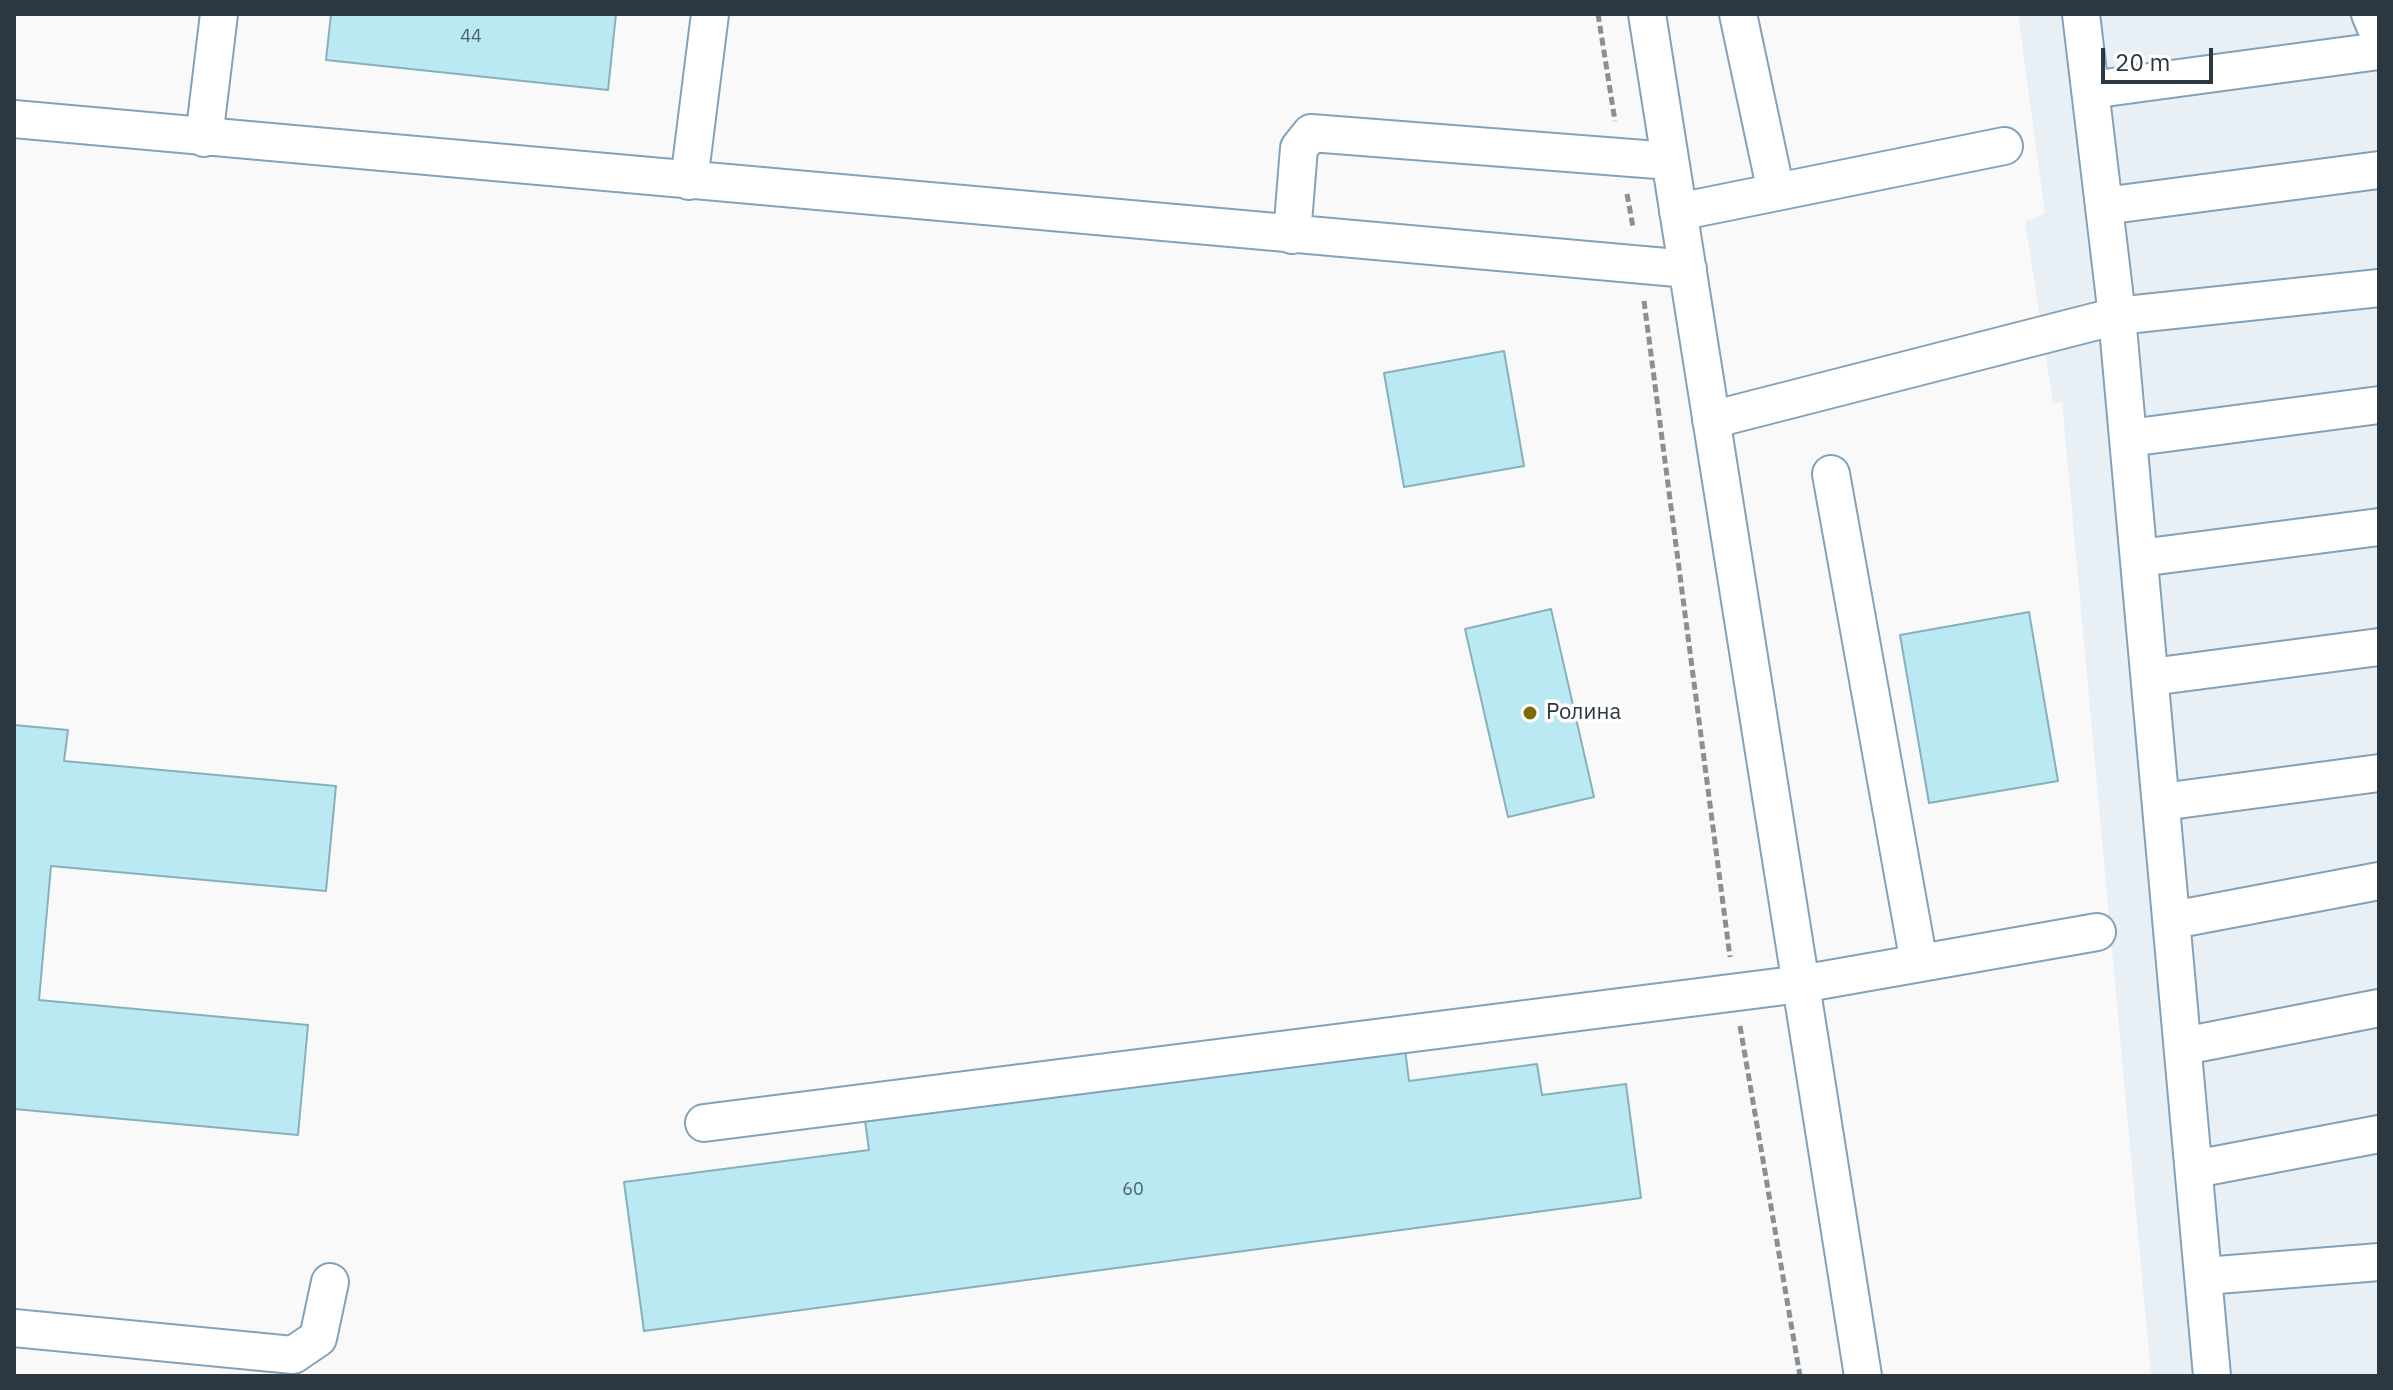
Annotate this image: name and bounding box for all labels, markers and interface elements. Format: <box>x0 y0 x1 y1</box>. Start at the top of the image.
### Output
house number: 44 <box>460 26 482 48</box>
scale bar <box>2105 32 2217 82</box>
text: 20 m <box>2115 46 2170 78</box>
place label: Ролина <box>1546 700 1621 726</box>
marker: Ролина <box>1521 704 1539 722</box>
house number: 60 <box>1122 1179 1144 1201</box>

